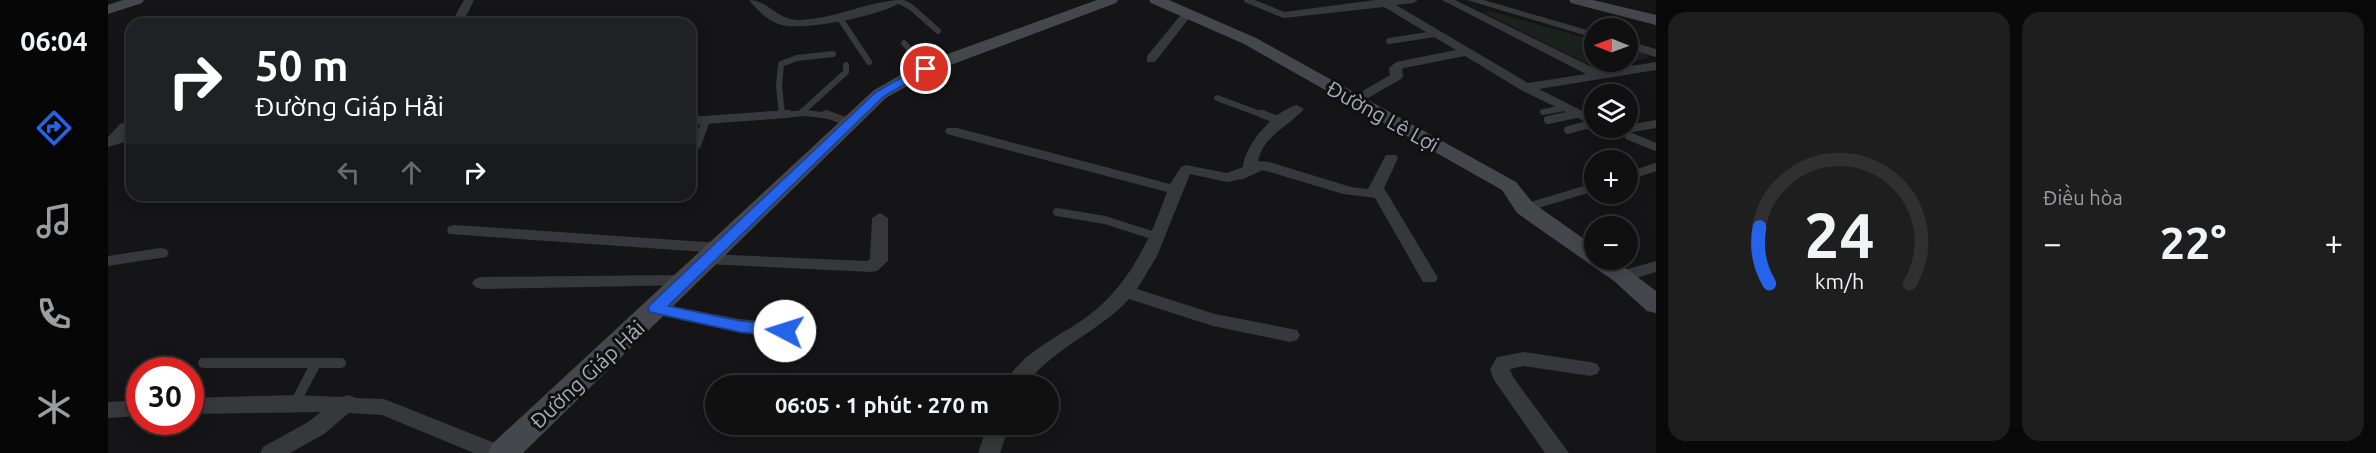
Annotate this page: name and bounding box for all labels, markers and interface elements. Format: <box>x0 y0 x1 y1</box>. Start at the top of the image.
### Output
north arrow <box>1584 18 1638 72</box>
map controls <box>1584 18 1638 270</box>
text: 06:04 <box>20 26 88 56</box>
icon: right <box>156 42 234 120</box>
text: 50 m <box>255 42 349 89</box>
pin <box>900 43 951 94</box>
icon: arrive <box>909 52 942 85</box>
street label: Đường Lê Lợi <box>1323 75 1443 157</box>
button: layers <box>1584 84 1638 138</box>
text: Đường Giáp Hải <box>255 91 444 121</box>
icon: directions <box>33 107 75 149</box>
button: + <box>1584 150 1638 204</box>
icon: left <box>332 156 365 189</box>
icon: ahead <box>395 156 428 189</box>
icon: right <box>458 156 491 189</box>
text: Điều hòa <box>2043 186 2123 209</box>
icon: music <box>33 200 75 242</box>
text: 24 <box>1804 200 1874 270</box>
button: − <box>1584 216 1638 270</box>
text: 22° <box>2160 217 2226 268</box>
text: − <box>2043 224 2062 261</box>
text: + <box>2324 224 2343 261</box>
text: km/h <box>1814 269 1864 293</box>
icon: phone <box>33 293 75 335</box>
position arrow <box>753 299 817 363</box>
street label: Đường Giáp Hải <box>525 315 649 433</box>
speed limit sign: 30 <box>126 357 204 435</box>
icon: climate <box>33 386 75 428</box>
text: 06:05 · 1 phút · 270 m <box>775 392 989 417</box>

